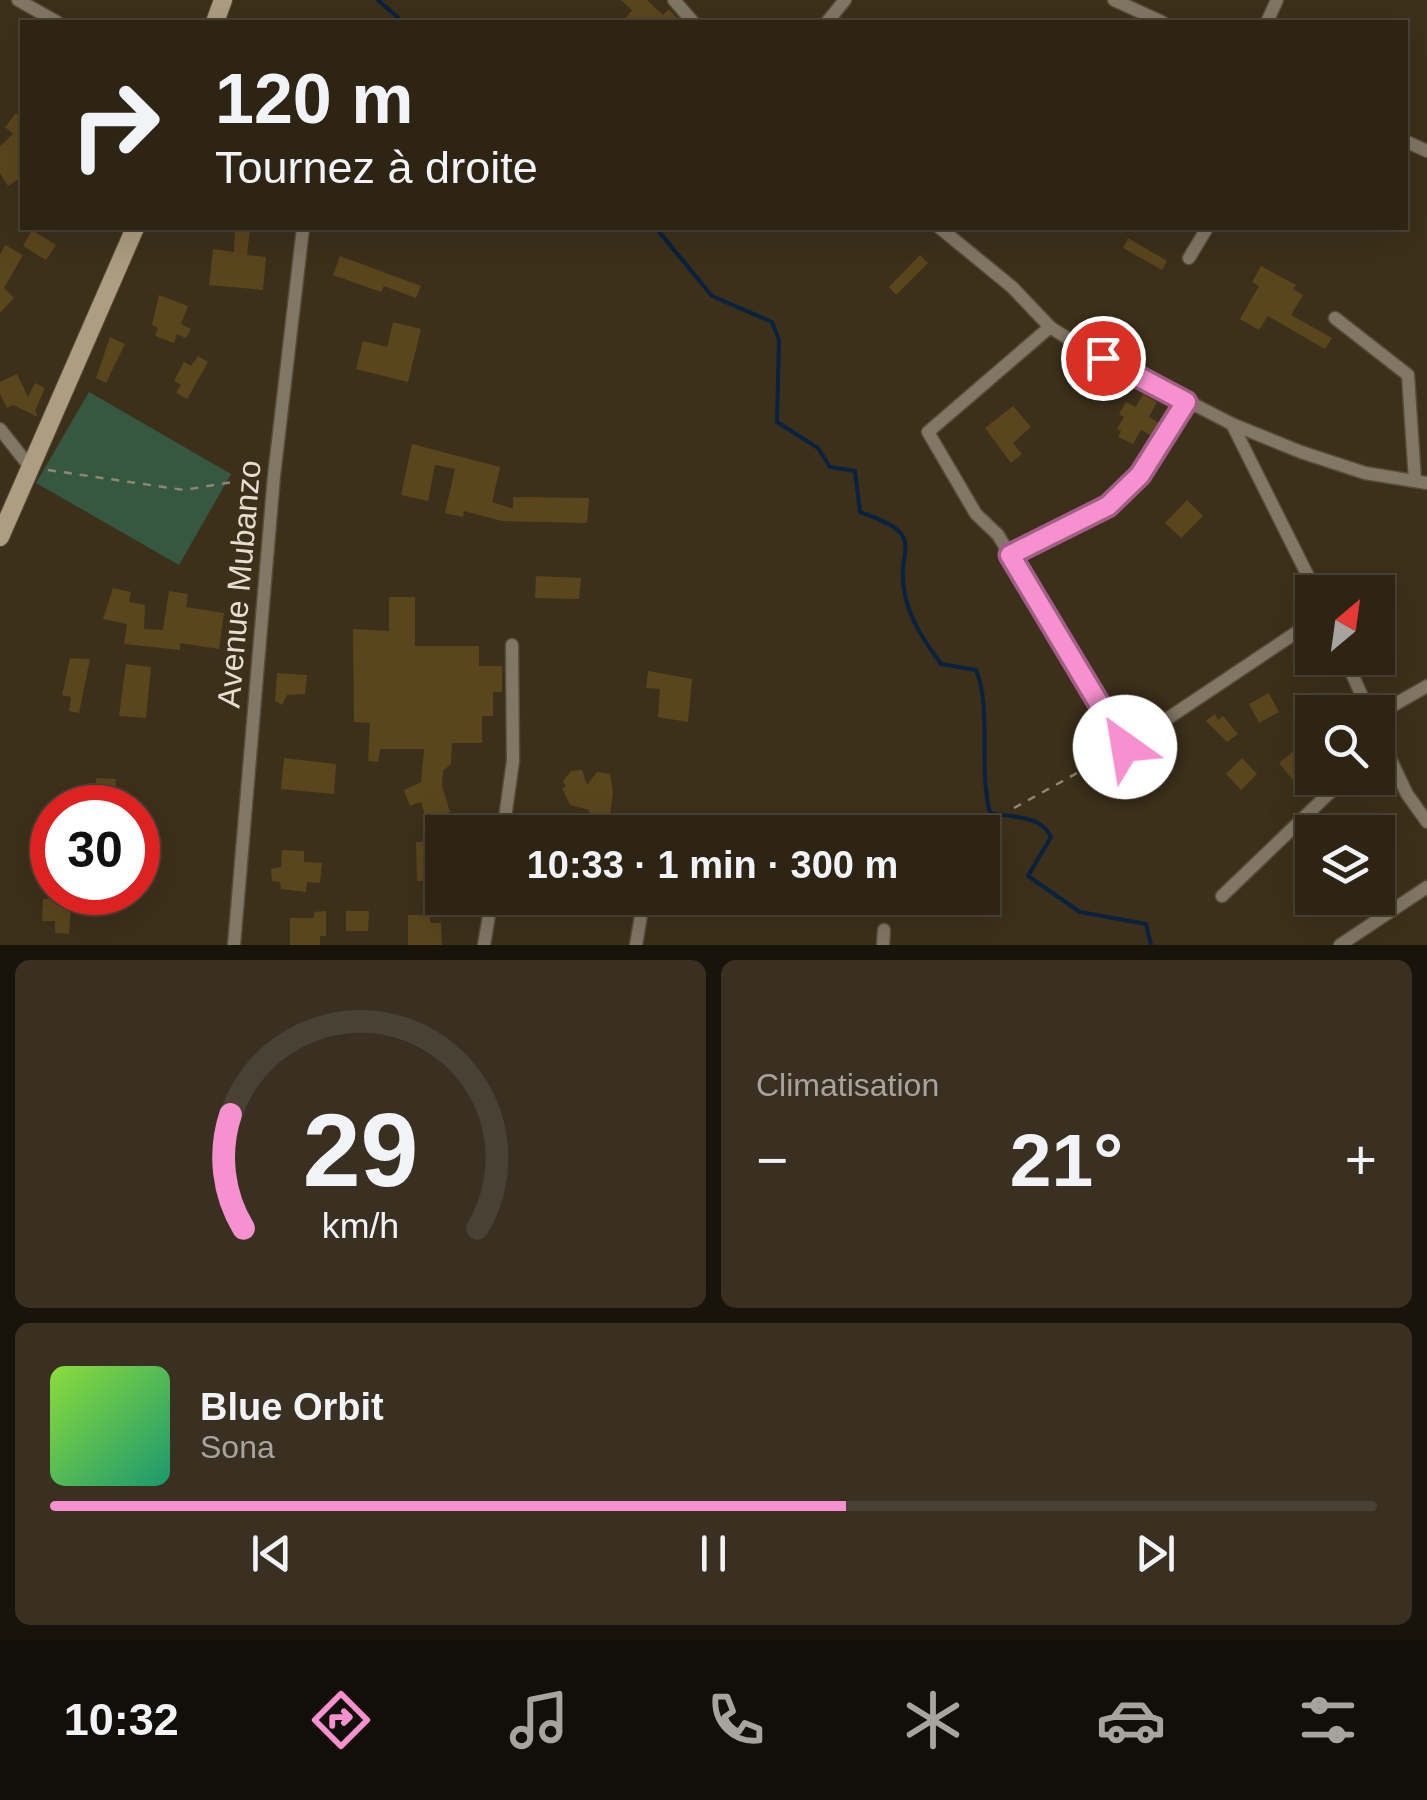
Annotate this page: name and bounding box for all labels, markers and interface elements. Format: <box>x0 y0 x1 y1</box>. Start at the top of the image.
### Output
icon: right <box>50 60 180 190</box>
text: 120 m <box>215 60 413 138</box>
text: Tournez à droite <box>215 142 538 193</box>
pin <box>1061 316 1146 401</box>
icon: arrive <box>1076 331 1131 386</box>
street label: Avenue Mubanzo <box>210 459 268 709</box>
north arrow <box>1295 575 1395 675</box>
map controls <box>1295 575 1395 915</box>
position arrow <box>1073 695 1177 799</box>
button: search <box>1295 695 1395 795</box>
speed limit sign: 30 <box>30 785 160 915</box>
button: layers <box>1295 815 1395 915</box>
text: 10:33 · 1 min · 300 m <box>527 844 898 886</box>
text: Climatisation <box>756 1067 939 1103</box>
text: 29 <box>303 1092 418 1208</box>
text: 21° <box>1010 1118 1123 1202</box>
text: − <box>756 1129 788 1191</box>
text: + <box>1345 1129 1377 1191</box>
text: km/h <box>322 1206 399 1246</box>
text: Blue Orbit <box>200 1386 384 1428</box>
text: Sona <box>200 1429 275 1465</box>
icon: previous <box>244 1526 299 1581</box>
icon: pause <box>686 1526 741 1581</box>
icon: next <box>1128 1526 1183 1581</box>
icon: directions <box>306 1685 376 1755</box>
icon: music <box>504 1685 574 1755</box>
icon: phone <box>701 1685 771 1755</box>
icon: climate <box>898 1685 968 1755</box>
icon: car <box>1096 1685 1166 1755</box>
icon: filters <box>1293 1685 1363 1755</box>
text: 10:32 <box>64 1694 179 1745</box>

